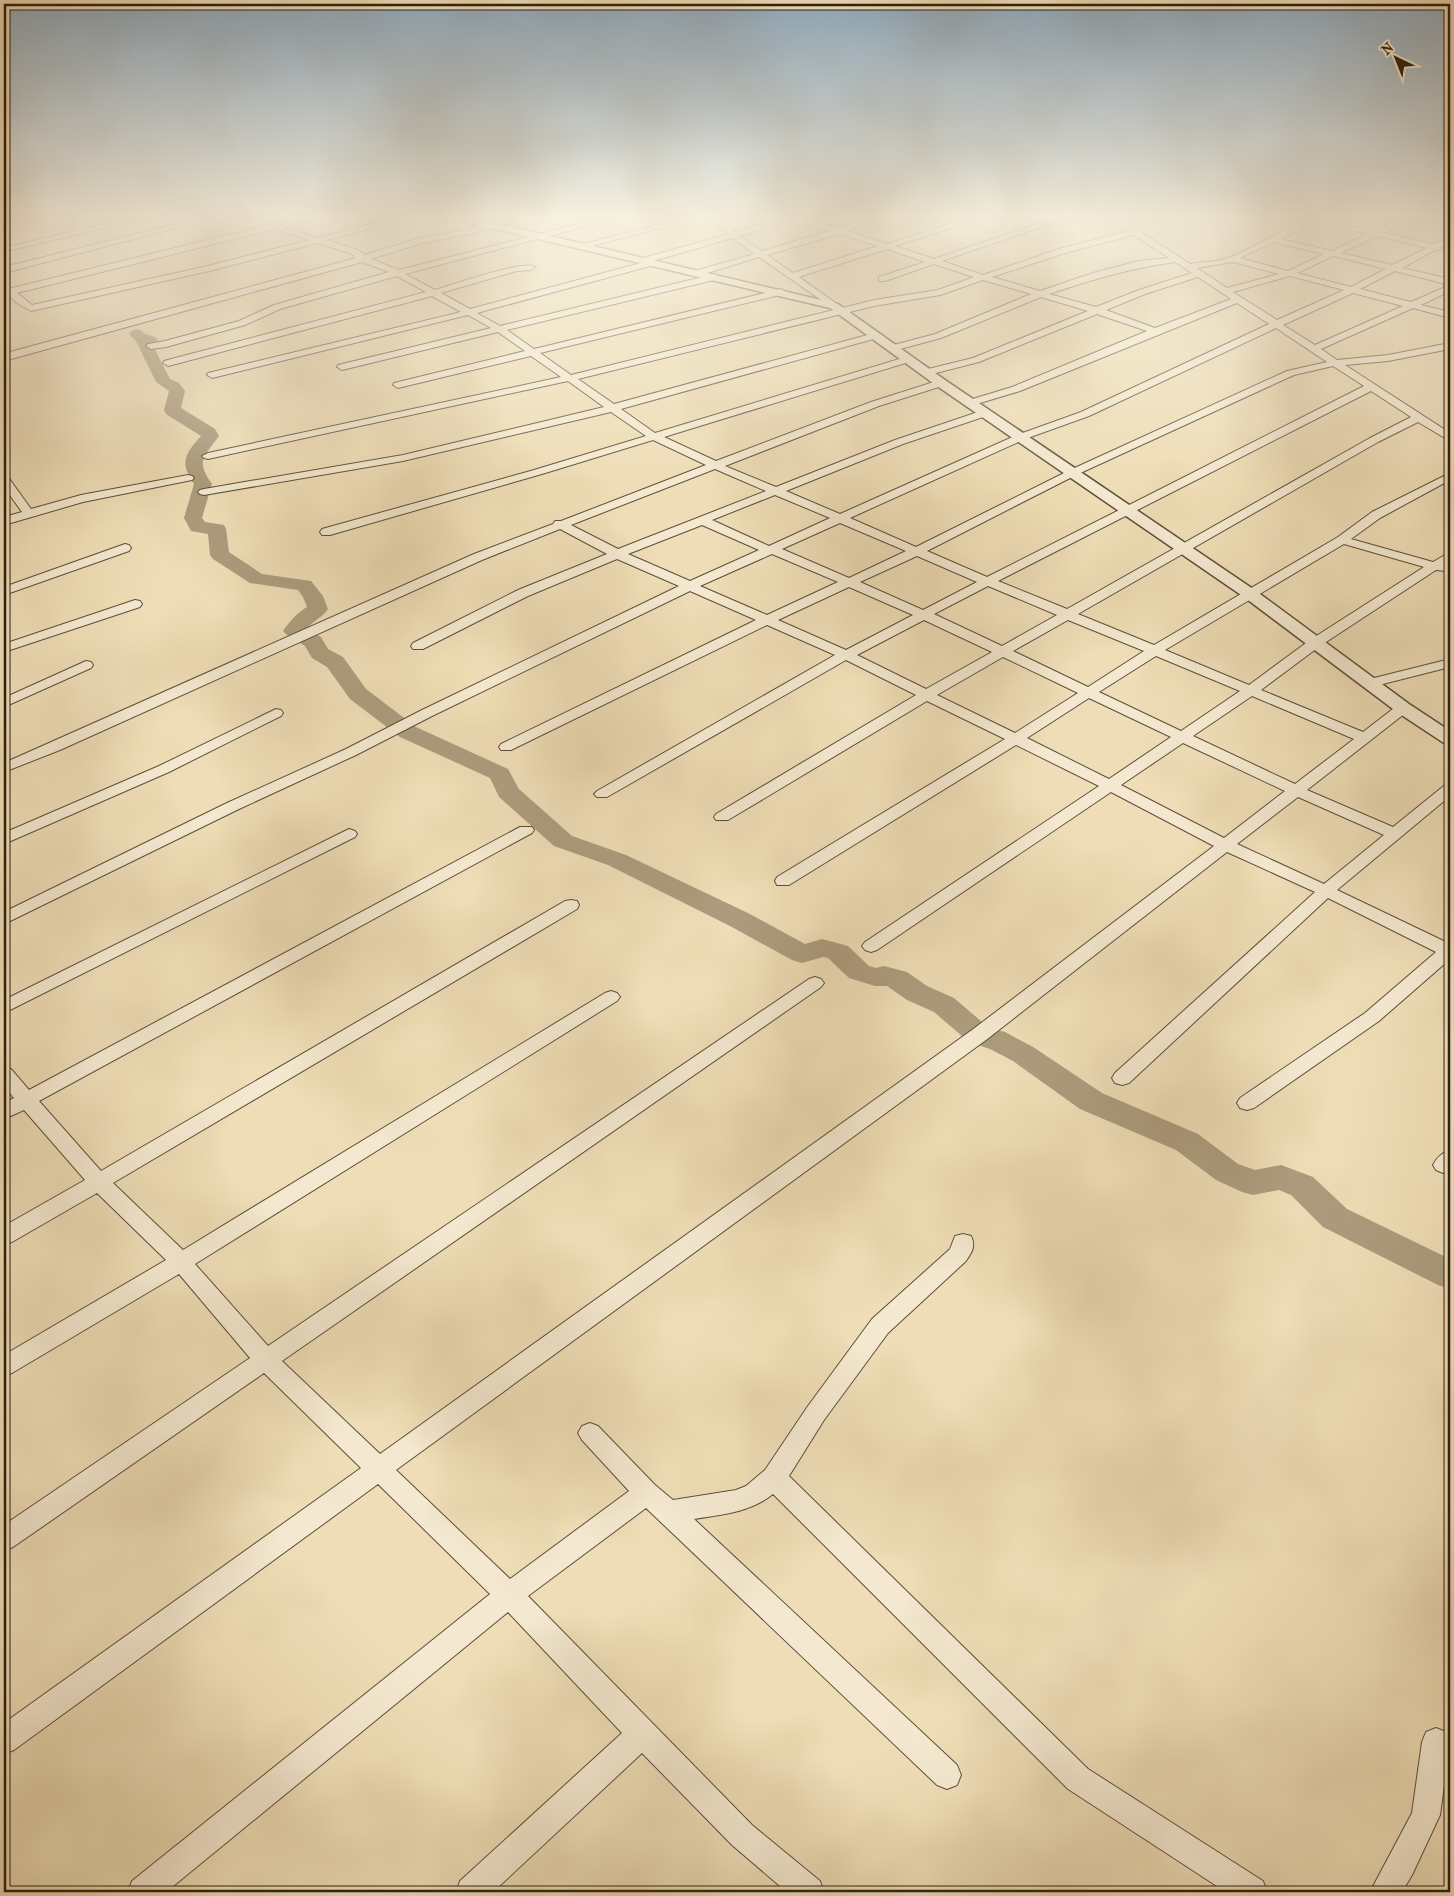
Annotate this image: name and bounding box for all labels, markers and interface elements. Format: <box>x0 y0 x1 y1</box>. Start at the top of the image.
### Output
north arrow <box>1372 32 1422 82</box>
text: N <box>1378 39 1397 59</box>

